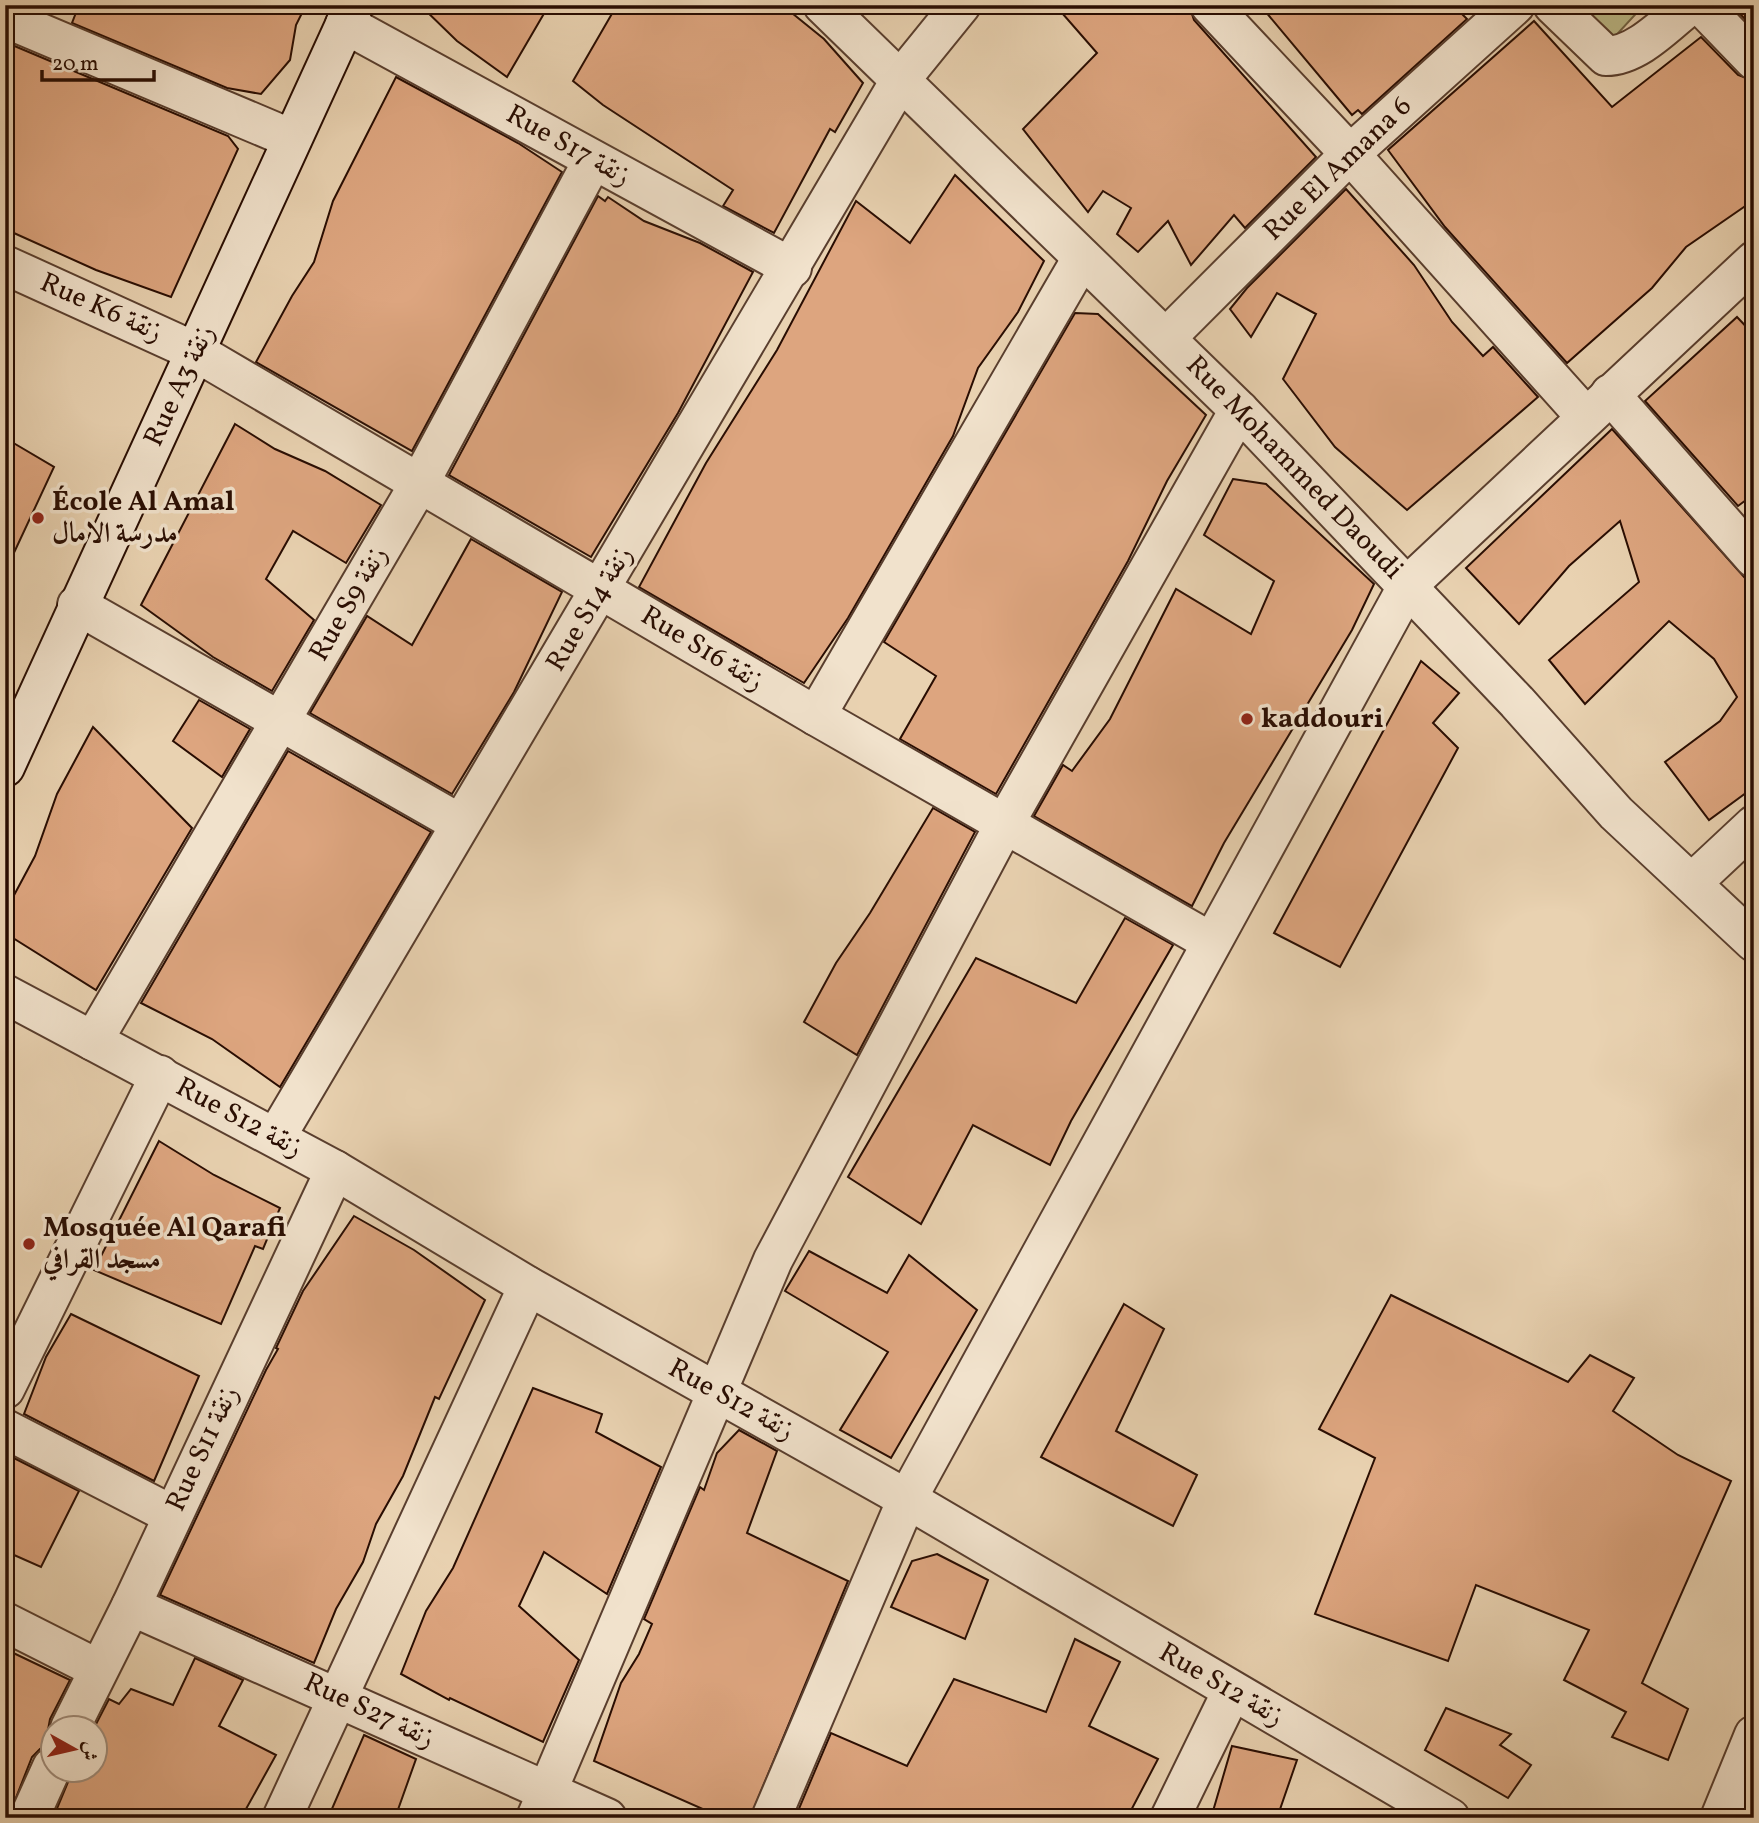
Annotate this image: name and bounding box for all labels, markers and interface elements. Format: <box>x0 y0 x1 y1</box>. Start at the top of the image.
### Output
scale bar <box>42 38 154 82</box>
text: 20 m <box>52 50 98 79</box>
street label: Rue El Amana 6 <box>1255 88 1421 250</box>
street label: Rue S17 زنقة <box>499 96 637 196</box>
street label: Rue K6 زنقة <box>34 264 168 352</box>
street label: Rue A3 زنقة <box>135 319 225 453</box>
street label: Rue Mohammed Daoudi <box>1176 347 1412 589</box>
place label: École Al Amal مدرسة الامال <box>52 483 235 554</box>
marker: École Al Amal مدرسة الامال <box>30 510 46 526</box>
street label: Rue S9 زنقة <box>300 539 398 669</box>
street label: Rue S14 زنقة <box>537 539 643 679</box>
street label: Rue S16 زنقة <box>633 597 771 701</box>
place label: kaddouri <box>1261 700 1384 739</box>
marker: kaddouri <box>1239 711 1255 727</box>
street label: Rue S12 زنقة <box>169 1068 309 1168</box>
place label: Mosquée Al Qarafi مسجد القرافي <box>42 1209 286 1281</box>
marker: Mosquée Al Qarafi مسجد القرافي <box>21 1236 37 1252</box>
street label: Rue S12 زنقة <box>661 1349 801 1451</box>
street label: Rue S11 زنقة <box>157 1380 249 1518</box>
street label: Rue S12 زنقة <box>1151 1633 1291 1737</box>
street label: Rue S27 زنقة <box>297 1664 441 1758</box>
north arrow <box>38 1714 108 1784</box>
text: ش <box>75 1740 103 1762</box>

